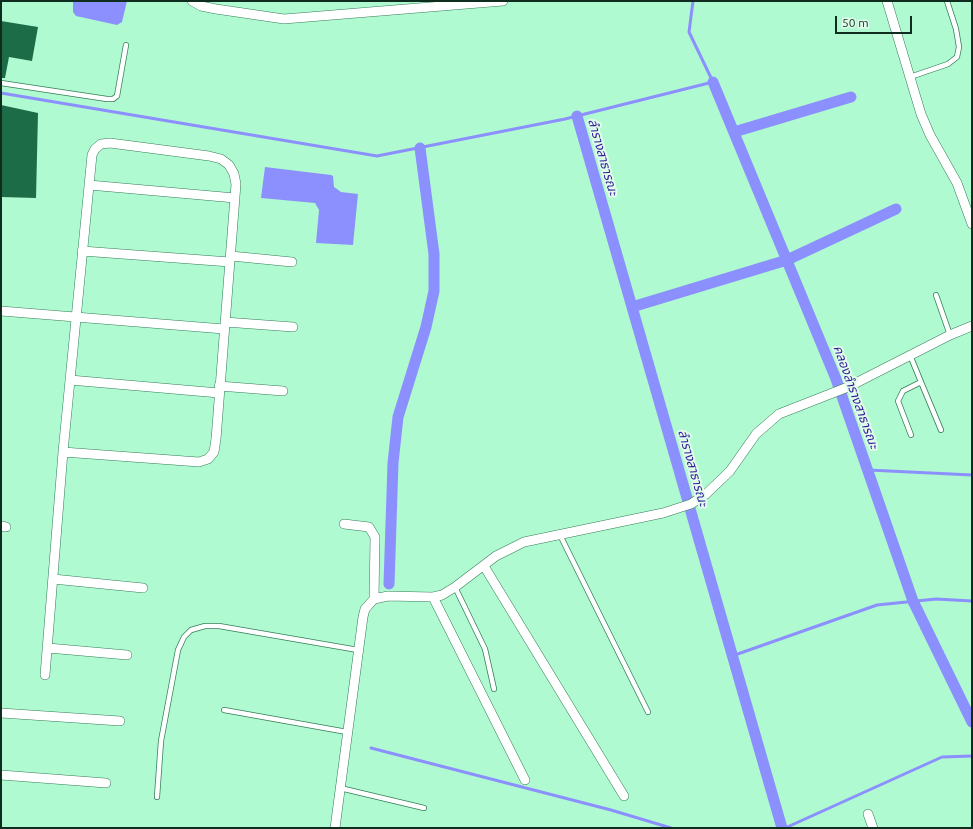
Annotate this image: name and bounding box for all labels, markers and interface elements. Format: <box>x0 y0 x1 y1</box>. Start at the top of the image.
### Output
scale bar <box>837 8 914 34</box>
text: 50 m <box>842 16 869 29</box>
water label: ลำรางสาธารณะ <box>585 117 621 197</box>
water label: คลองลำรางสาธารณะ <box>830 343 882 451</box>
water label: ลำรางสาธารณะ <box>675 428 711 508</box>

